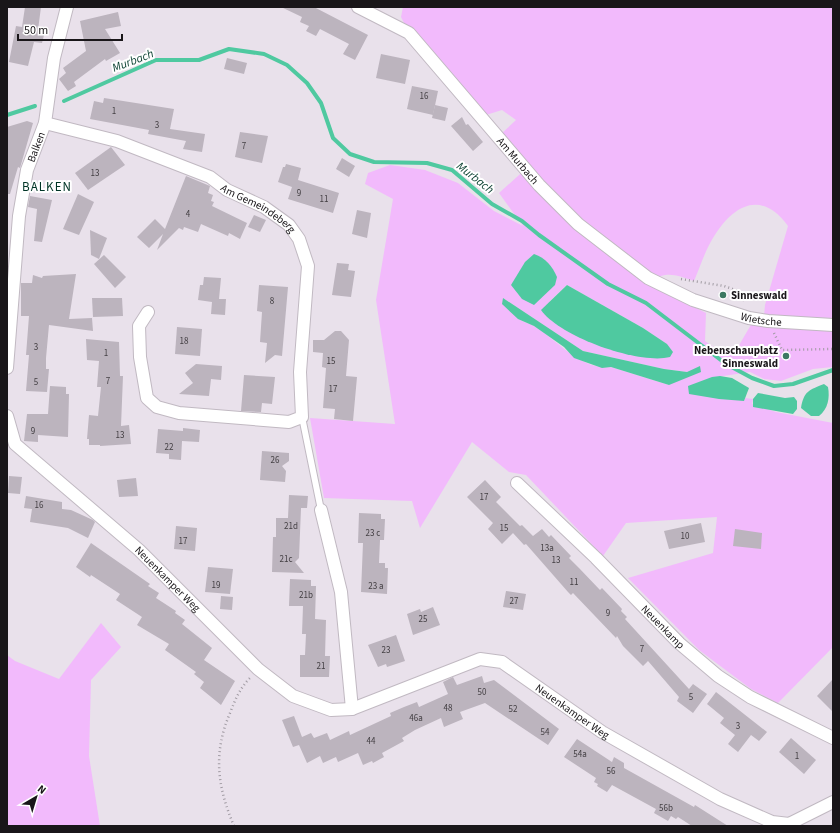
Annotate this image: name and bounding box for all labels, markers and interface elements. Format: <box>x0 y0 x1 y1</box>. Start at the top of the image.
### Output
scale bar <box>18 16 122 42</box>
text: 50 m <box>24 22 48 39</box>
water label: Murbach <box>110 45 156 77</box>
house number: 16 <box>420 90 429 103</box>
house number: 1 <box>112 105 116 118</box>
house number: 3 <box>155 119 160 132</box>
street label: Balken <box>23 129 49 164</box>
street label: Am Murbach <box>494 134 542 187</box>
house number: 7 <box>242 140 247 153</box>
water label: Murbach <box>453 158 497 198</box>
house number: 13 <box>91 167 100 180</box>
district label: BALKEN <box>22 178 72 196</box>
street label: Am Gemeindeberg <box>218 180 300 236</box>
house number: 9 <box>297 187 302 200</box>
house number: 11 <box>320 193 328 206</box>
house number: 4 <box>186 208 191 221</box>
place label: Sinneswald <box>731 288 787 303</box>
marker: Sinneswald <box>718 290 728 300</box>
house number: 8 <box>270 295 275 308</box>
street label: Wietsche <box>739 308 783 329</box>
house number: 18 <box>180 335 189 348</box>
house number: 3 <box>34 341 39 354</box>
place label: Nebenschauplatz Sinneswald <box>694 343 778 371</box>
house number: 1 <box>104 347 108 360</box>
marker: Nebenschauplatz Sinneswald <box>781 351 791 361</box>
house number: 15 <box>327 355 336 368</box>
house number: 7 <box>106 375 111 388</box>
house number: 5 <box>34 376 39 389</box>
house number: 17 <box>329 383 338 396</box>
house number: 9 <box>31 425 36 438</box>
house number: 13 <box>116 429 125 442</box>
house number: 22 <box>165 441 174 454</box>
house number: 26 <box>271 454 280 467</box>
house number: 17 <box>480 491 489 504</box>
house number: 16 <box>35 499 44 512</box>
house number: 21d <box>284 520 298 533</box>
house number: 15 <box>500 522 509 535</box>
house number: 23 c <box>366 527 380 540</box>
house number: 10 <box>681 530 690 543</box>
house number: 17 <box>179 535 188 548</box>
house number: 13a <box>540 542 554 555</box>
street label: Neuenkamper Weg <box>132 543 204 615</box>
house number: 21c <box>279 553 293 566</box>
house number: 13 <box>552 554 561 567</box>
house number: 11 <box>570 576 578 589</box>
house number: 19 <box>212 579 221 592</box>
house number: 23 a <box>368 580 384 593</box>
house number: 21b <box>299 589 313 602</box>
house number: 27 <box>510 595 519 608</box>
street label: Neuenkamp <box>638 601 688 652</box>
house number: 9 <box>606 607 611 620</box>
house number: 25 <box>419 613 428 626</box>
house number: 7 <box>640 643 645 656</box>
house number: 23 <box>382 644 391 657</box>
house number: 21 <box>317 660 325 673</box>
street label: Neuenkamper Weg <box>532 680 613 743</box>
house number: 50 <box>478 686 487 699</box>
house number: 5 <box>689 691 694 704</box>
house number: 48 <box>444 702 453 715</box>
house number: 52 <box>509 703 518 716</box>
house number: 46a <box>409 712 423 725</box>
house number: 3 <box>736 720 741 733</box>
house number: 54 <box>541 726 550 739</box>
house number: 44 <box>367 735 376 748</box>
house number: 54a <box>573 748 587 761</box>
house number: 1 <box>795 750 799 763</box>
house number: 56 <box>607 765 616 778</box>
north arrow <box>16 777 56 817</box>
text: N <box>34 781 49 798</box>
house number: 56b <box>659 802 673 815</box>

